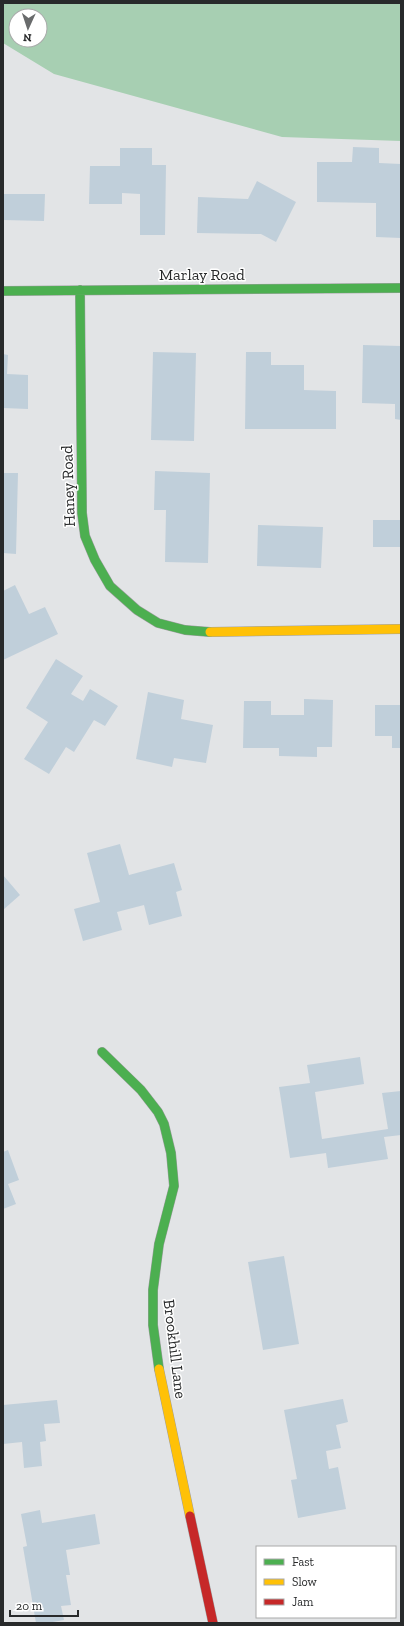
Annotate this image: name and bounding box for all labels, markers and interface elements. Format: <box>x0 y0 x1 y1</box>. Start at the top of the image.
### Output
north arrow <box>8 8 48 48</box>
text: N <box>22 31 32 44</box>
street label: Marlay Road <box>159 265 245 284</box>
street label: Haney Road <box>57 445 79 527</box>
street label: Brookhill Lane <box>159 1298 191 1400</box>
legend <box>256 1546 396 1618</box>
text: Fast <box>292 1555 315 1569</box>
text: Slow <box>292 1575 318 1589</box>
scale bar <box>10 1592 78 1618</box>
text: Jam <box>292 1595 314 1609</box>
text: 20 m <box>16 1599 43 1613</box>

